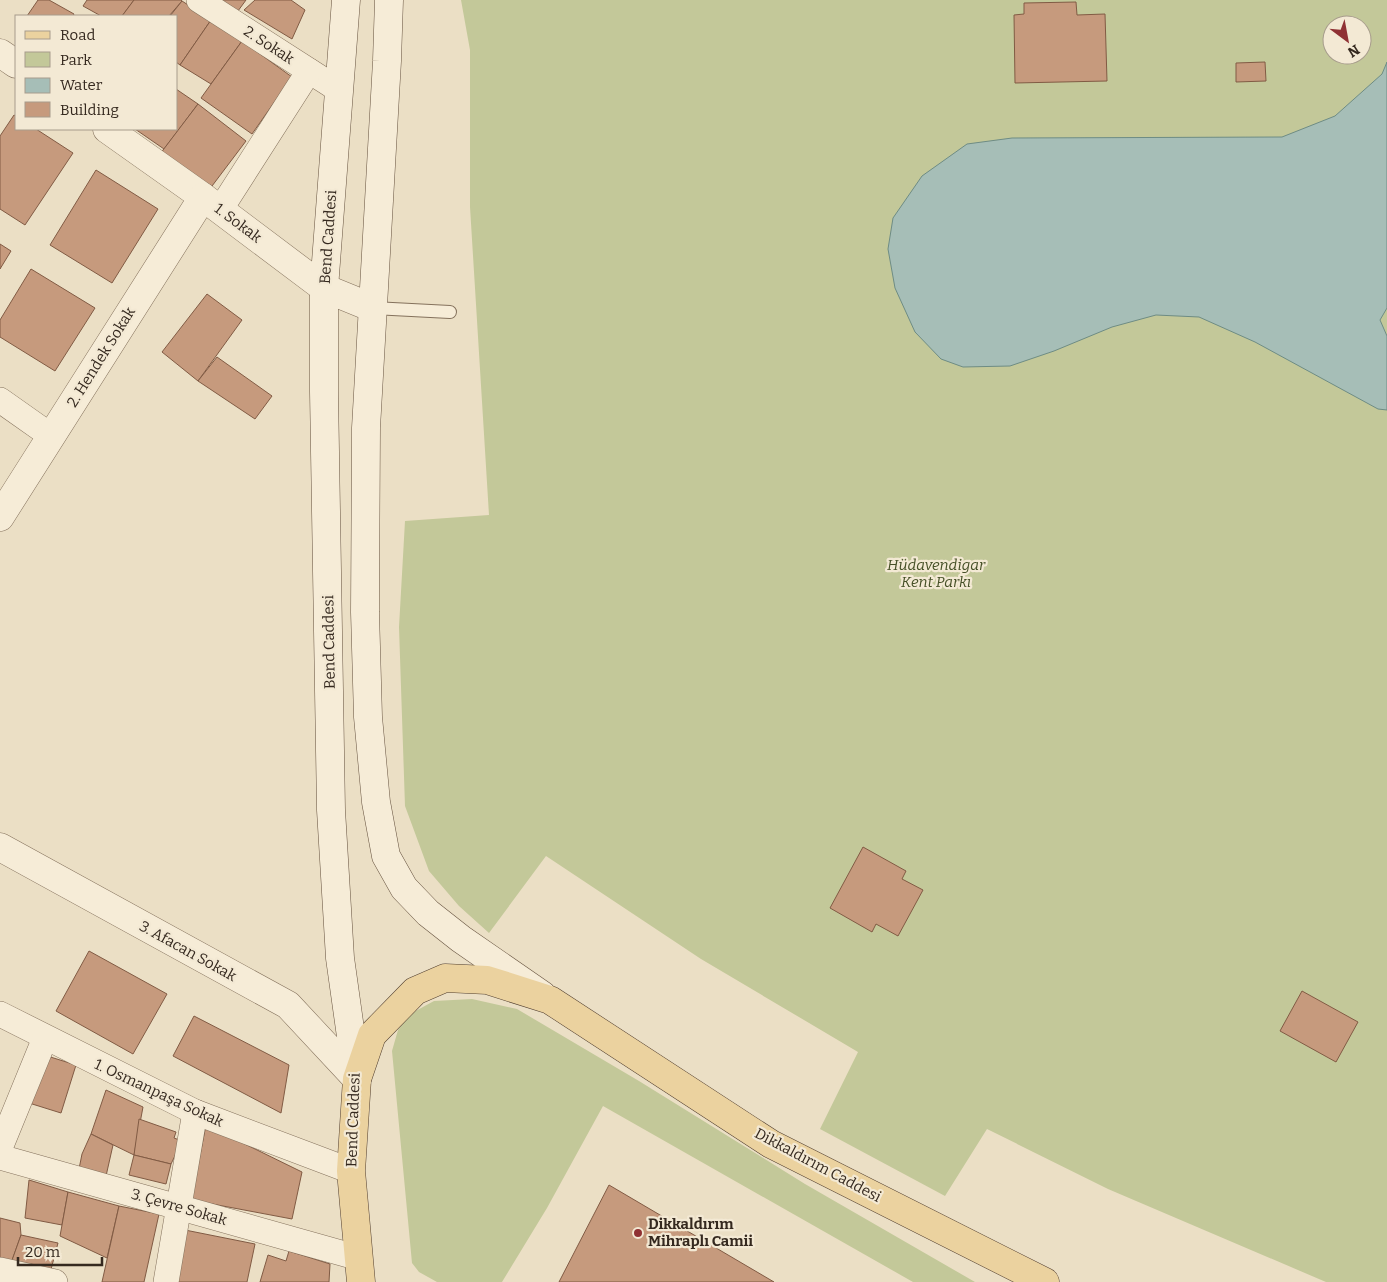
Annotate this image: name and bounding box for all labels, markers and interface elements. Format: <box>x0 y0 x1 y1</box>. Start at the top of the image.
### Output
legend <box>15 15 178 130</box>
north arrow <box>1322 15 1372 65</box>
street label: 2. Sokak <box>240 22 298 68</box>
text: Road <box>60 26 95 44</box>
text: N <box>1344 41 1363 61</box>
text: Park <box>60 51 92 69</box>
text: Water <box>60 76 103 94</box>
text: Building <box>60 101 119 119</box>
street label: Bend Caddesi <box>316 189 340 285</box>
street label: 1. Sokak <box>211 199 266 247</box>
street label: 2. Hendek Sokak <box>63 303 139 410</box>
park label: Hüdavendigar Kent Parkı <box>887 556 986 591</box>
street label: Bend Caddesi <box>319 594 339 689</box>
street label: 3. Afacan Sokak <box>136 917 240 985</box>
street label: 1. Osmanpaşa Sokak <box>92 1055 227 1131</box>
street label: Bend Caddesi <box>342 1072 364 1167</box>
street label: Dikkaldırım Caddesi <box>752 1124 885 1206</box>
street label: 3. Çevre Sokak <box>129 1185 229 1229</box>
place label: Dikkaldırım Mihraplı Camii <box>648 1215 753 1250</box>
marker: Dikkaldırım Mihraplı Camii <box>632 1227 644 1239</box>
scale bar <box>18 1234 101 1266</box>
text: 20 m <box>25 1243 61 1261</box>

